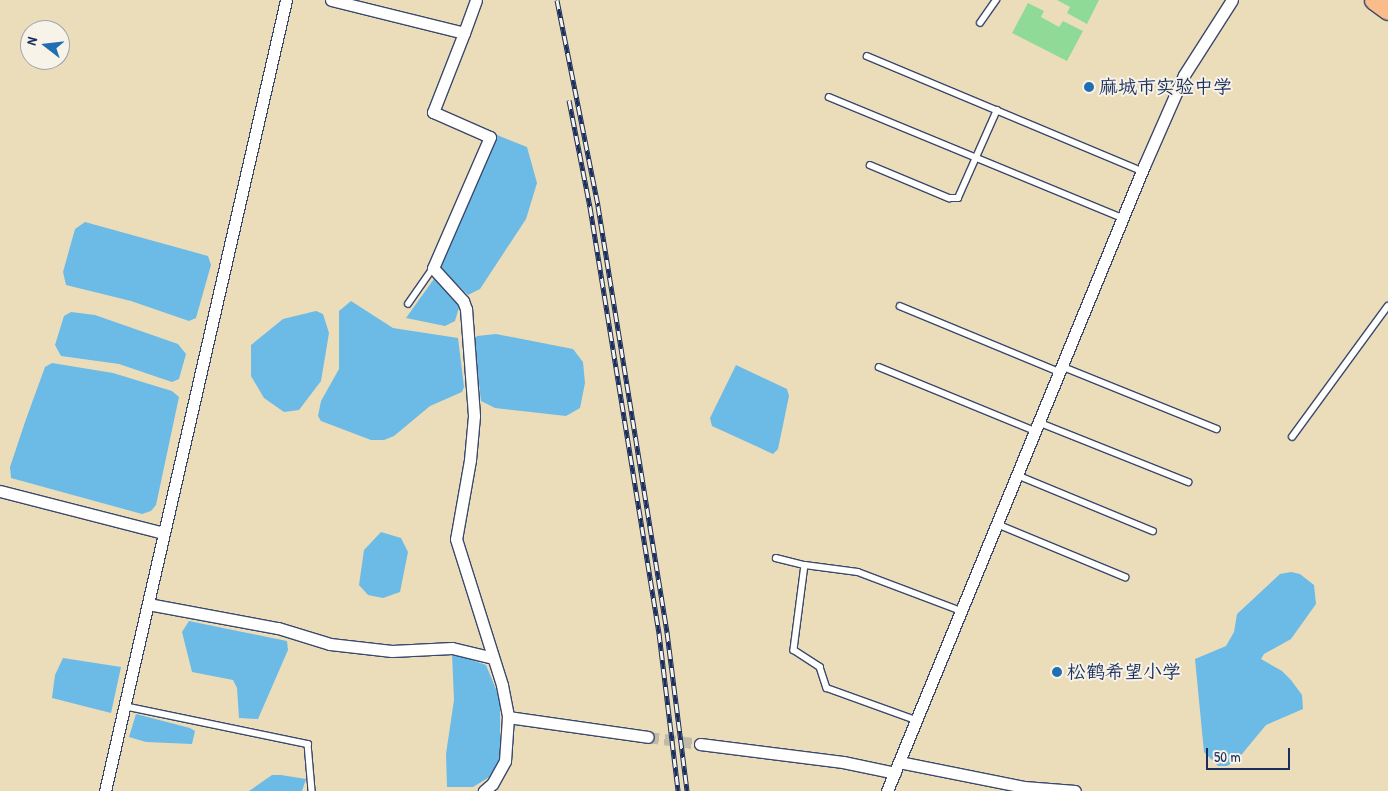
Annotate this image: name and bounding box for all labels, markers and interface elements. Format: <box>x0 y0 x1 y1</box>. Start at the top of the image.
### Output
north arrow <box>20 20 70 70</box>
text: N <box>21 35 41 47</box>
place label: 麻城市实验中学 <box>1099 76 1232 98</box>
marker: 麻城市实验中学 <box>1083 81 1095 93</box>
place label: 松鹤希望小学 <box>1067 661 1181 683</box>
marker: 松鹤希望小学 <box>1051 666 1063 678</box>
scale bar <box>1208 738 1292 770</box>
text: 50 m <box>1214 746 1241 767</box>

